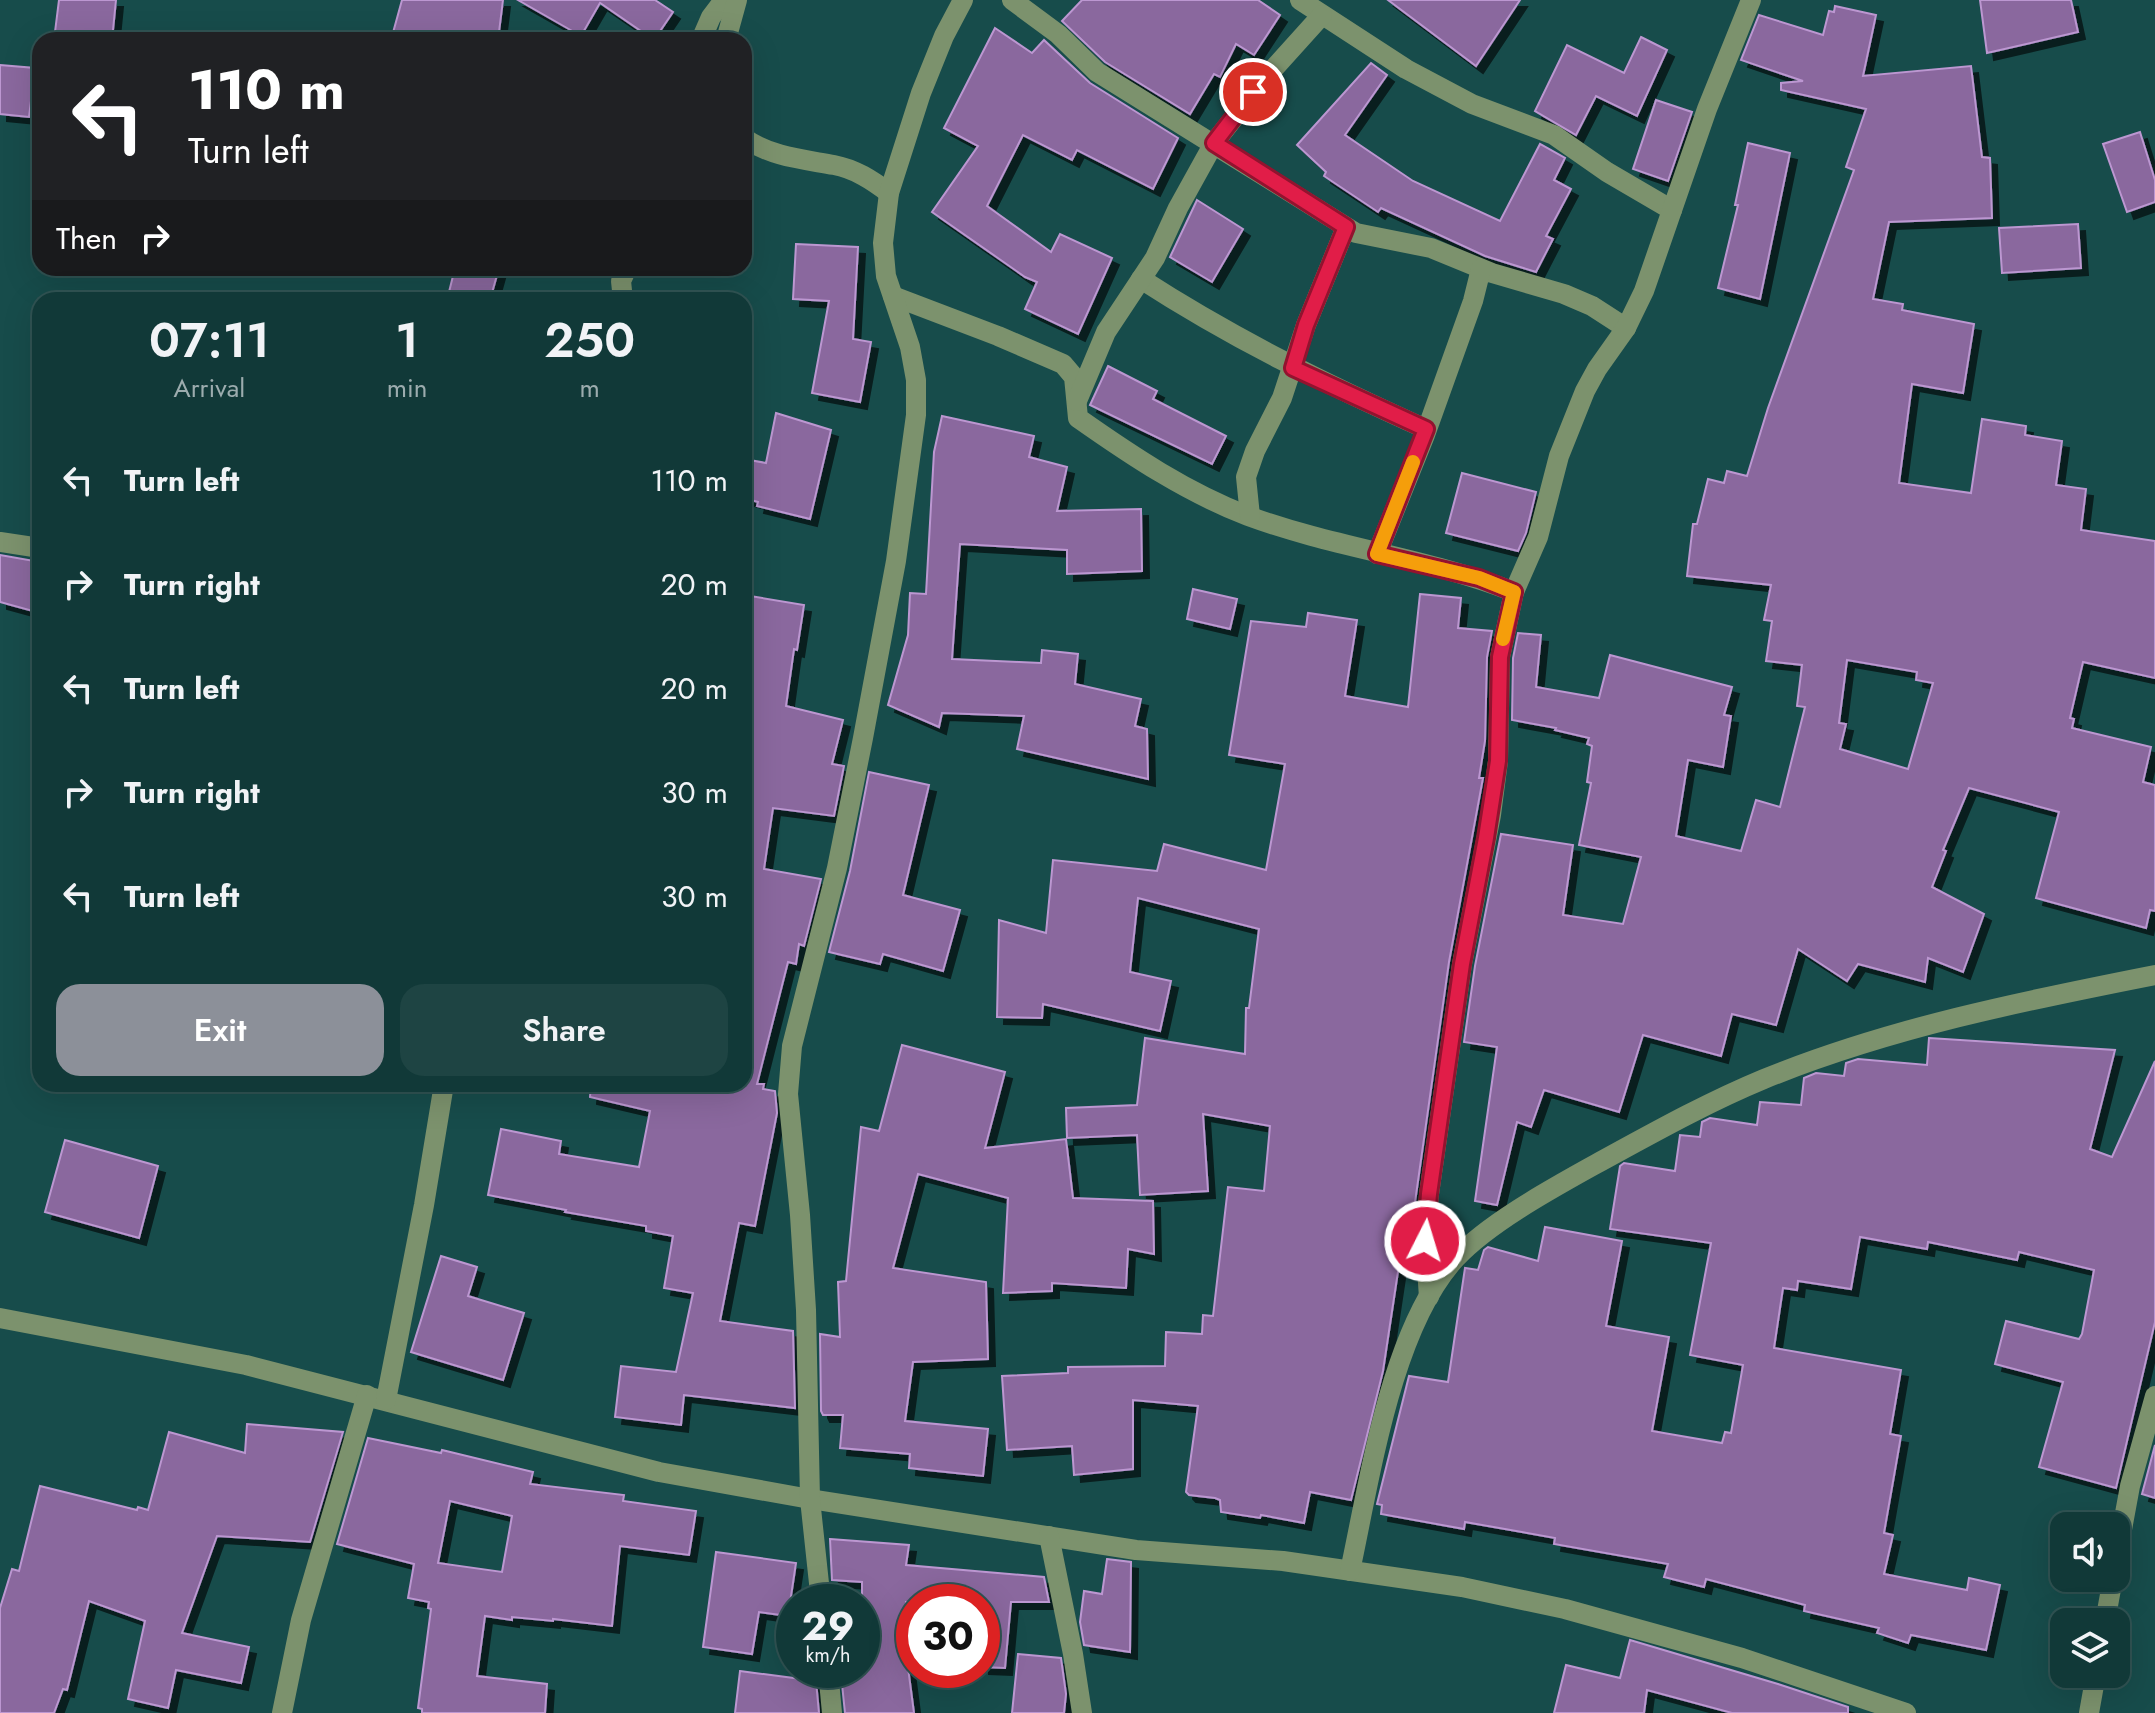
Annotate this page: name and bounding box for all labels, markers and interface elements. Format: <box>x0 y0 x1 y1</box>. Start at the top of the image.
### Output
text: 110 m <box>188 49 345 130</box>
pin <box>1219 58 1287 126</box>
icon: left <box>56 64 160 168</box>
icon: arrive <box>1231 70 1275 114</box>
text: Turn left <box>188 124 309 176</box>
icon: right <box>133 216 177 260</box>
text: Then <box>56 217 117 260</box>
text: 07:11 <box>149 306 270 375</box>
text: 1 <box>395 306 419 375</box>
text: 250 <box>544 306 635 375</box>
text: Arrival <box>173 369 245 407</box>
text: min <box>387 369 427 407</box>
text: m <box>580 369 600 407</box>
icon: left <box>56 458 100 502</box>
text: Turn left <box>124 459 239 502</box>
text: 110 m <box>651 459 728 502</box>
icon: right <box>56 562 100 606</box>
text: Turn right <box>124 563 260 606</box>
text: 20 m <box>661 563 728 606</box>
icon: left <box>56 666 100 710</box>
text: Turn left <box>124 667 239 710</box>
text: 20 m <box>661 667 728 710</box>
icon: right <box>56 770 100 814</box>
text: Turn right <box>124 771 260 814</box>
text: 30 m <box>661 771 728 814</box>
icon: left <box>56 874 100 918</box>
text: Turn left <box>124 875 239 918</box>
text: 30 m <box>661 875 728 918</box>
button: Exit <box>56 984 384 1076</box>
button: Share <box>400 984 728 1076</box>
position arrow <box>1383 1199 1467 1283</box>
map controls <box>2050 1512 2130 1688</box>
button: sound <box>2050 1512 2130 1592</box>
speed limit sign: 30 <box>896 1584 1000 1688</box>
text: 29 <box>802 1597 855 1655</box>
button: layers <box>2050 1608 2130 1688</box>
text: km/h <box>805 1641 851 1670</box>

